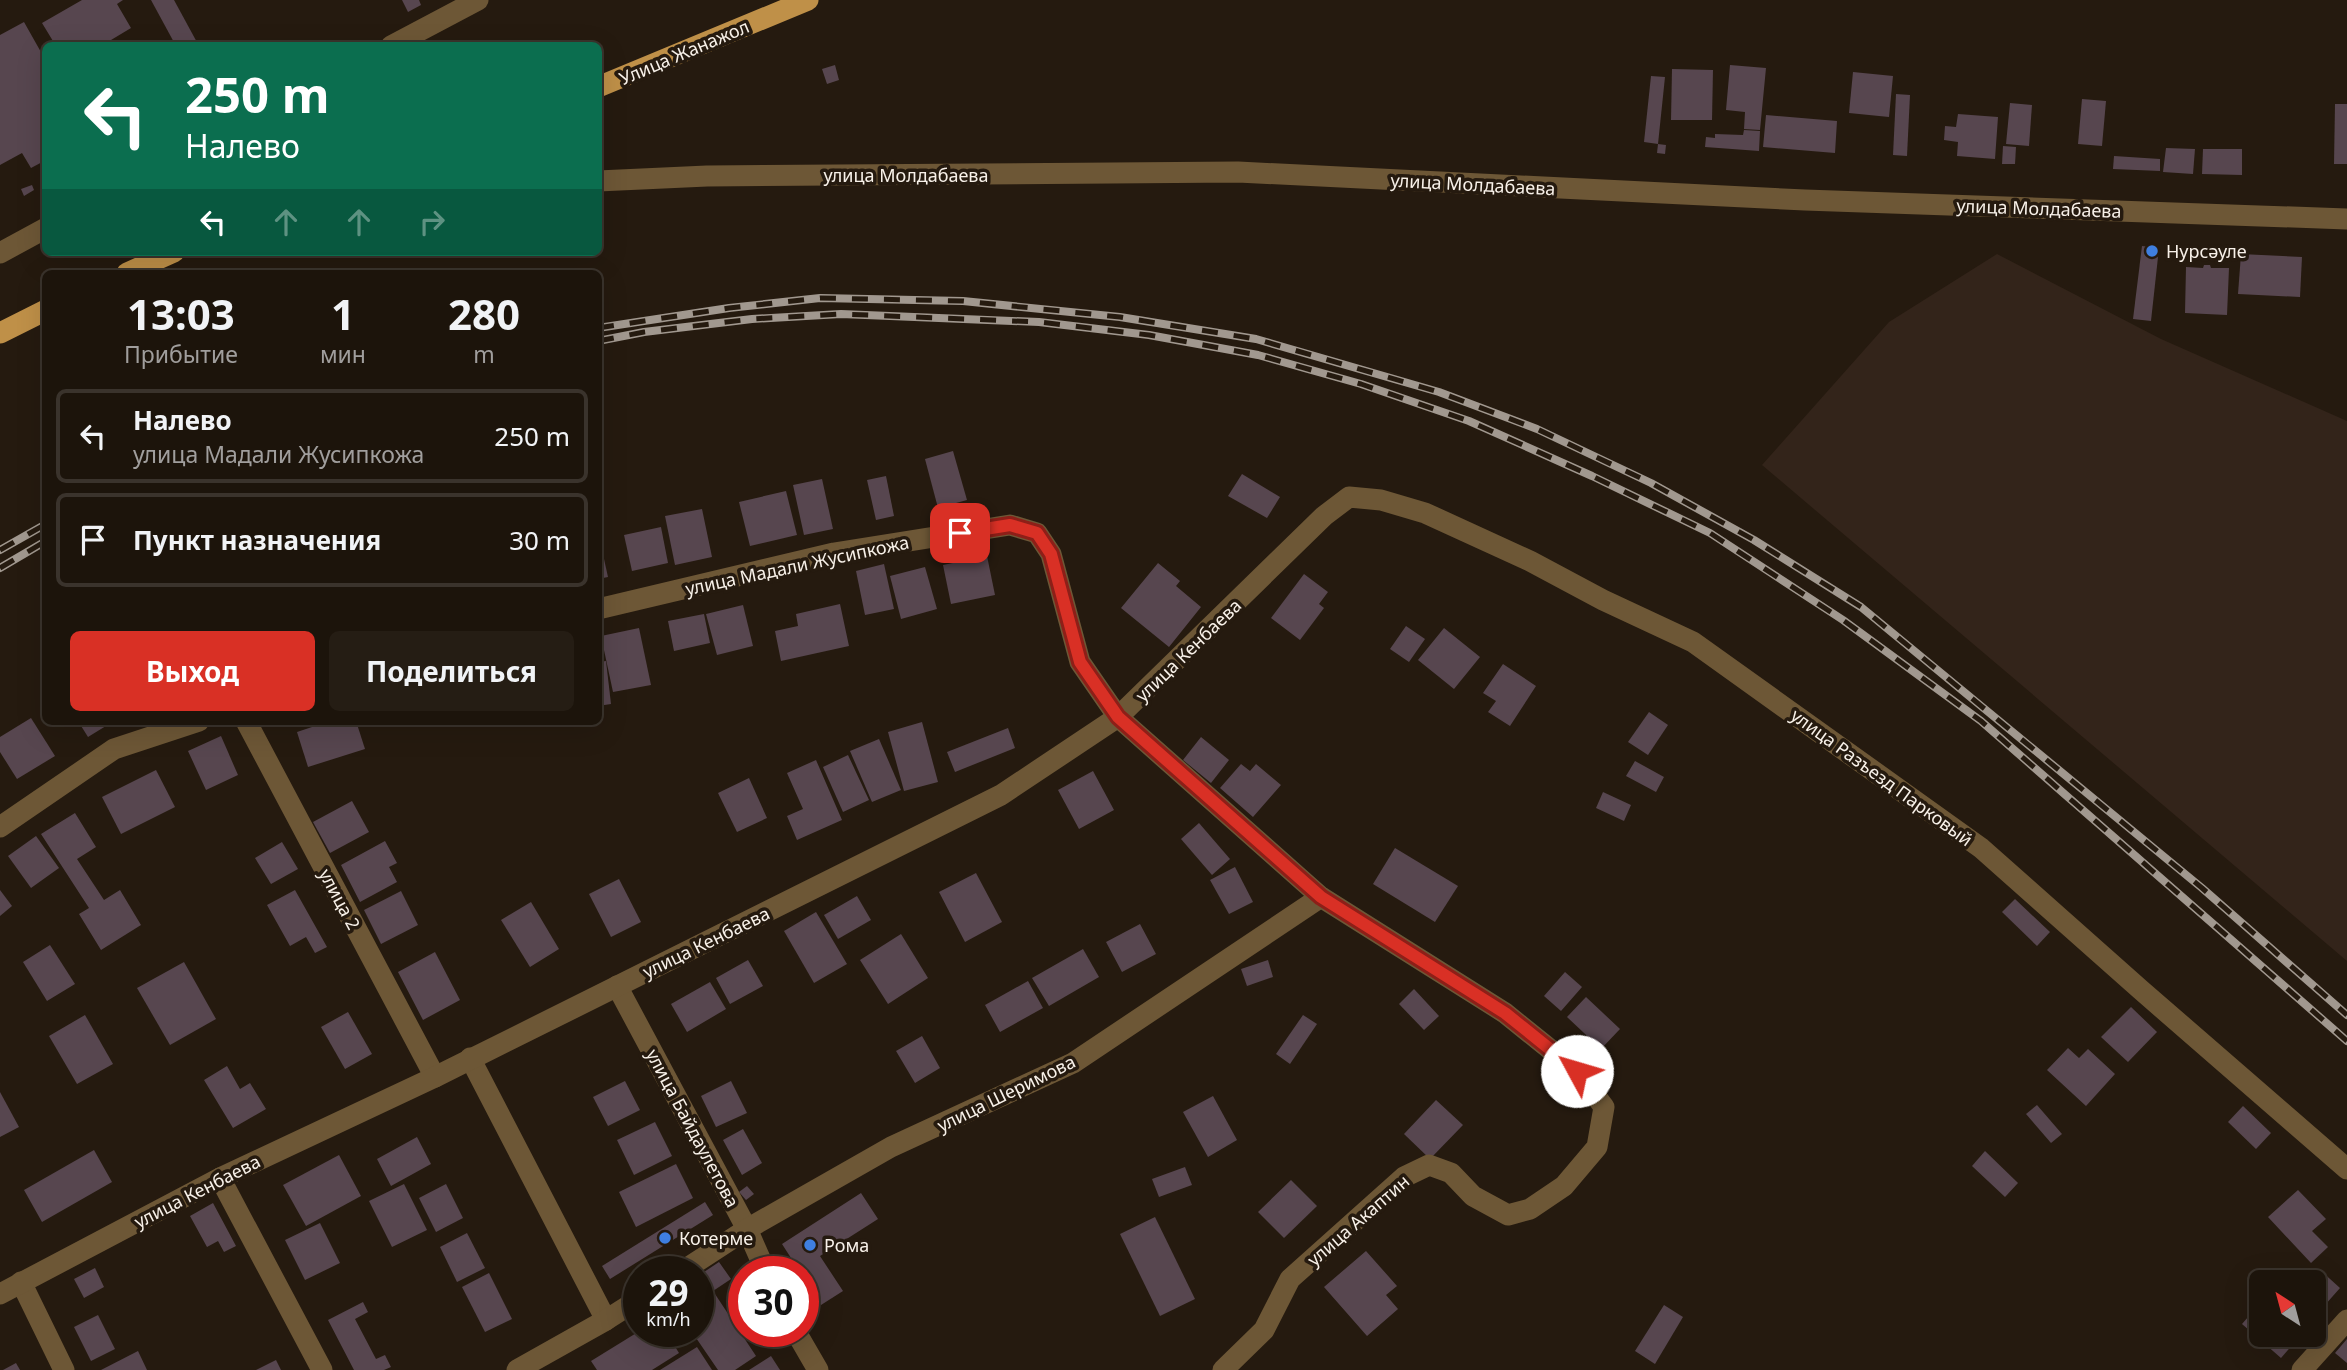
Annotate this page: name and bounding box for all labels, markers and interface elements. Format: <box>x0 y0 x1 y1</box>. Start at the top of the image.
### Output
street label: Улица Жанажол <box>615 14 753 90</box>
text: 250 m <box>185 61 330 127</box>
icon: left <box>70 70 161 161</box>
text: Налево <box>185 124 300 167</box>
street label: улица Молдабаева <box>823 163 989 187</box>
street label: улица Молдабаева <box>1390 168 1556 200</box>
street label: улица Молдабаева <box>1956 193 2122 223</box>
icon: left <box>194 203 232 241</box>
icon: ahead <box>267 203 305 241</box>
icon: ahead <box>340 203 378 241</box>
icon: right <box>413 203 451 241</box>
place label: Нурсәуле <box>2166 239 2247 263</box>
marker: Нурсәуле <box>2144 243 2160 259</box>
text: 13:03 <box>127 285 235 342</box>
text: 1 <box>331 285 355 342</box>
text: 280 <box>448 285 520 342</box>
text: Прибытие <box>124 338 238 370</box>
text: мин <box>320 338 366 370</box>
text: m <box>473 338 495 370</box>
text: Налево <box>133 402 232 438</box>
icon: left <box>74 417 112 455</box>
text: 250 m <box>494 418 570 454</box>
text: улица Мадали Жусипкожа <box>133 438 424 470</box>
pin <box>930 503 990 563</box>
icon: arrive <box>941 514 979 552</box>
icon: arrive <box>74 521 112 559</box>
text: Пункт назначения <box>133 522 381 558</box>
text: 30 m <box>509 522 570 558</box>
street label: улица Мадали Жусипкожа <box>683 530 911 600</box>
street label: улица Кенбаева <box>1130 593 1246 707</box>
button: Выход <box>70 631 315 711</box>
button: Поделиться <box>329 631 574 711</box>
street label: улица Разъезд Парковый <box>1786 703 1978 851</box>
street label: улица 2 <box>314 864 366 934</box>
street label: улица Кенбаева <box>639 901 773 983</box>
position arrow <box>1540 1034 1614 1108</box>
street label: улица Байдаулетова <box>641 1045 745 1211</box>
street label: улица Шеримова <box>933 1049 1079 1137</box>
street label: улица Кенбаева <box>130 1149 264 1233</box>
street label: улица Акаптин <box>1302 1169 1414 1271</box>
place label: Котерме <box>679 1226 753 1250</box>
marker: Котерме <box>657 1230 673 1246</box>
place label: Рома <box>824 1233 869 1257</box>
marker: Рома <box>802 1237 818 1253</box>
speed limit sign: 30 <box>728 1256 819 1347</box>
text: 29 <box>648 1269 689 1316</box>
north arrow <box>2249 1270 2326 1348</box>
map controls <box>2249 1270 2326 1347</box>
text: km/h <box>646 1307 691 1331</box>

